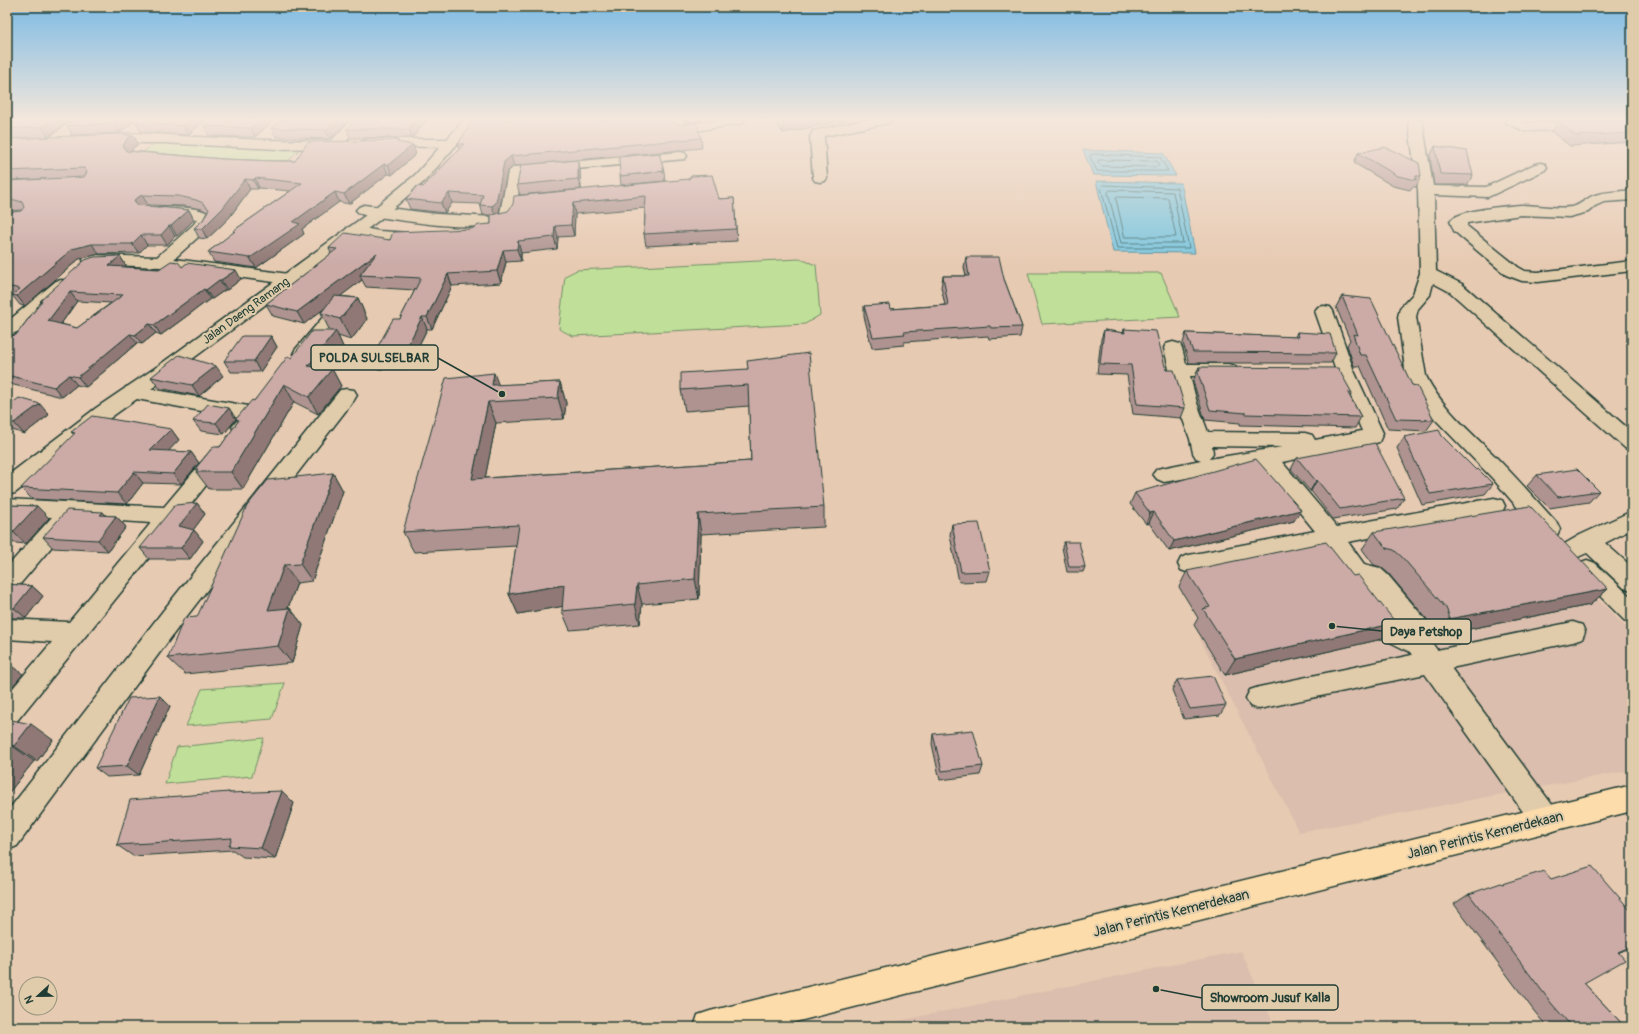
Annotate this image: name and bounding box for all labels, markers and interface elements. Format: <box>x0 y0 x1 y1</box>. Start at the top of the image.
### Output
street label: Jalan Daeng Ramang <box>199 274 293 348</box>
callout: POLDA SULSELBAR <box>311 345 438 370</box>
text: POLDA SULSELBAR <box>319 350 430 366</box>
callout: Daya Petshop <box>1382 619 1471 644</box>
text: Daya Petshop <box>1390 624 1462 640</box>
street label: Jalan Perintis Kemerdekaan <box>1405 807 1565 863</box>
street label: Jalan Perintis Kemerdekaan <box>1091 885 1251 941</box>
north arrow <box>18 976 58 1016</box>
callout: Showroom Jusuf Kalla <box>1202 985 1338 1010</box>
text: Showroom Jusuf Kalla <box>1210 990 1330 1006</box>
text: N <box>22 993 37 1005</box>

